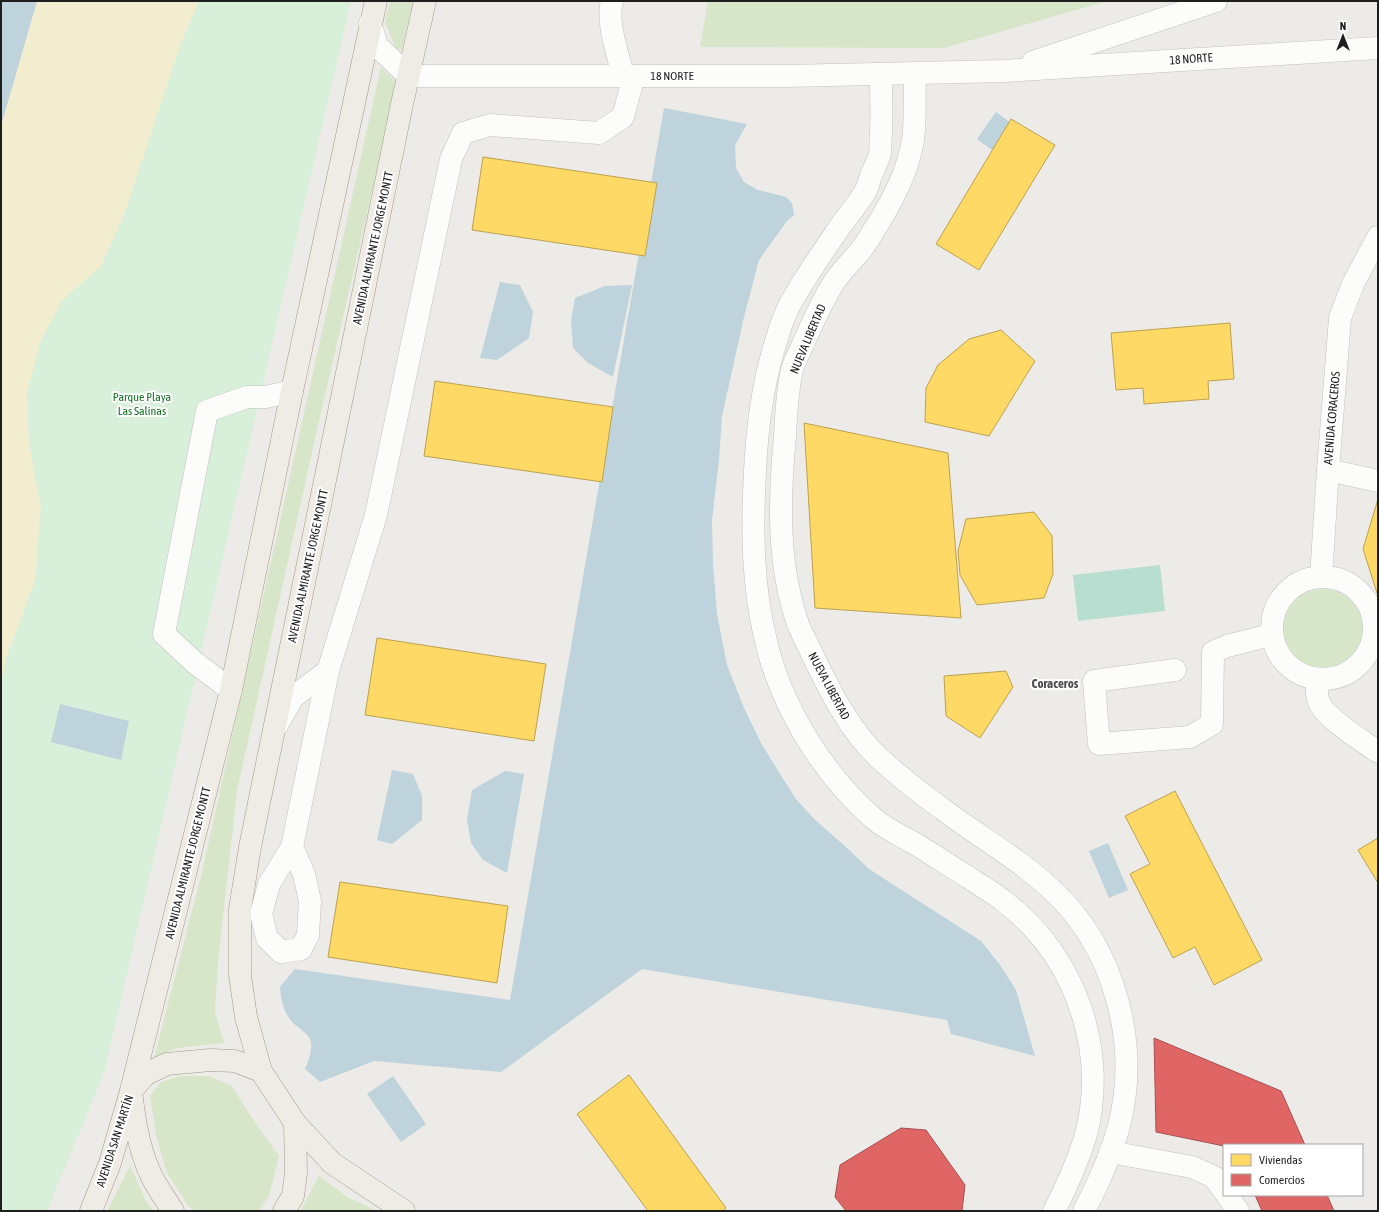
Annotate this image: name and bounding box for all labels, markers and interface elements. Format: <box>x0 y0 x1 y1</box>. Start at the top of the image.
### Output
north arrow <box>1323 16 1363 56</box>
text: N <box>1340 20 1346 32</box>
street label: 18 NORTE <box>1169 51 1213 67</box>
street label: 18 NORTE <box>650 69 694 83</box>
street label: AVENIDA ALMIRANTE JORGE MONTT <box>350 169 396 326</box>
street label: NUEVA LIBERTAD <box>787 302 829 376</box>
street label: AVENIDA CORACEROS <box>1321 371 1343 465</box>
park label: Parque Playa Las Salinas <box>113 390 171 418</box>
street label: AVENIDA ALMIRANTE JORGE MONTT <box>285 487 331 644</box>
street label: NUEVA LIBERTAD <box>805 650 853 722</box>
district label: Coraceros <box>1032 676 1079 691</box>
street label: AVENIDA ALMIRANTE JORGE MONTT <box>162 785 214 940</box>
street label: AVENIDA SAN MARTÍN <box>94 1093 136 1189</box>
legend <box>1223 1144 1363 1196</box>
text: Viviendas <box>1259 1153 1302 1167</box>
text: Comercios <box>1259 1173 1305 1187</box>

